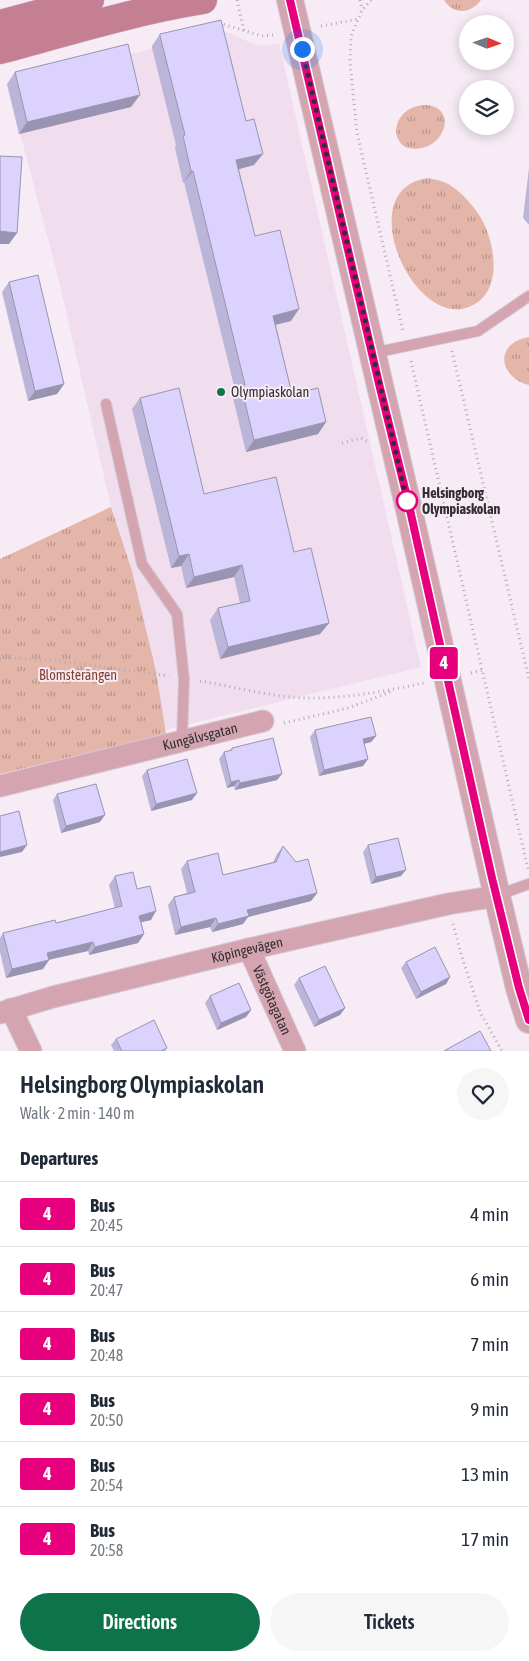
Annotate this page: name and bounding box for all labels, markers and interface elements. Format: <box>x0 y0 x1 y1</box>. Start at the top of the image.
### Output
north arrow <box>459 15 514 70</box>
map controls <box>459 15 514 135</box>
your location <box>290 37 315 62</box>
button: layers <box>459 80 514 135</box>
place label: Olympiaskolan <box>231 384 309 400</box>
marker: Olympiaskolan <box>215 386 227 398</box>
place label: Helsingborg Olympiaskolan <box>422 485 501 517</box>
marker: Helsingborg Olympiaskolan <box>396 490 418 512</box>
line badge: 4 <box>428 647 460 679</box>
text: 4 <box>440 652 448 673</box>
park label: Blomsterängen <box>39 667 117 683</box>
street label: Kungälvsgatan <box>161 720 239 754</box>
street label: Köpingevägen <box>210 934 284 966</box>
street label: Västgötagatan <box>249 963 295 1037</box>
button: heart <box>457 1068 509 1120</box>
text: Helsingborg Olympiaskolan <box>20 1071 264 1098</box>
text: Walk · 2 min · 140 m <box>20 1104 134 1122</box>
text: Departures <box>20 1147 98 1169</box>
text: Bus <box>90 1194 115 1216</box>
text: 4 <box>43 1203 52 1224</box>
text: 4 min <box>470 1203 509 1225</box>
text: 20:45 <box>90 1216 123 1234</box>
text: Bus <box>90 1259 115 1281</box>
text: 4 <box>43 1268 52 1289</box>
text: 6 min <box>470 1268 509 1290</box>
text: 20:47 <box>90 1281 123 1299</box>
text: Bus <box>90 1324 115 1346</box>
text: 4 <box>43 1333 52 1354</box>
text: 7 min <box>470 1333 509 1355</box>
text: 20:48 <box>90 1346 123 1364</box>
text: Bus <box>90 1389 115 1411</box>
text: 4 <box>43 1398 52 1419</box>
text: 9 min <box>470 1398 509 1420</box>
text: 20:50 <box>90 1411 123 1429</box>
text: Bus <box>90 1454 115 1476</box>
text: 4 <box>43 1463 52 1484</box>
text: 13 min <box>461 1463 509 1485</box>
text: 20:54 <box>90 1476 123 1494</box>
text: Bus <box>90 1519 115 1541</box>
text: 4 <box>43 1528 52 1549</box>
text: 17 min <box>461 1528 509 1550</box>
text: 20:58 <box>90 1541 123 1559</box>
button: Directions <box>20 1593 260 1651</box>
button: Tickets <box>270 1593 509 1651</box>

